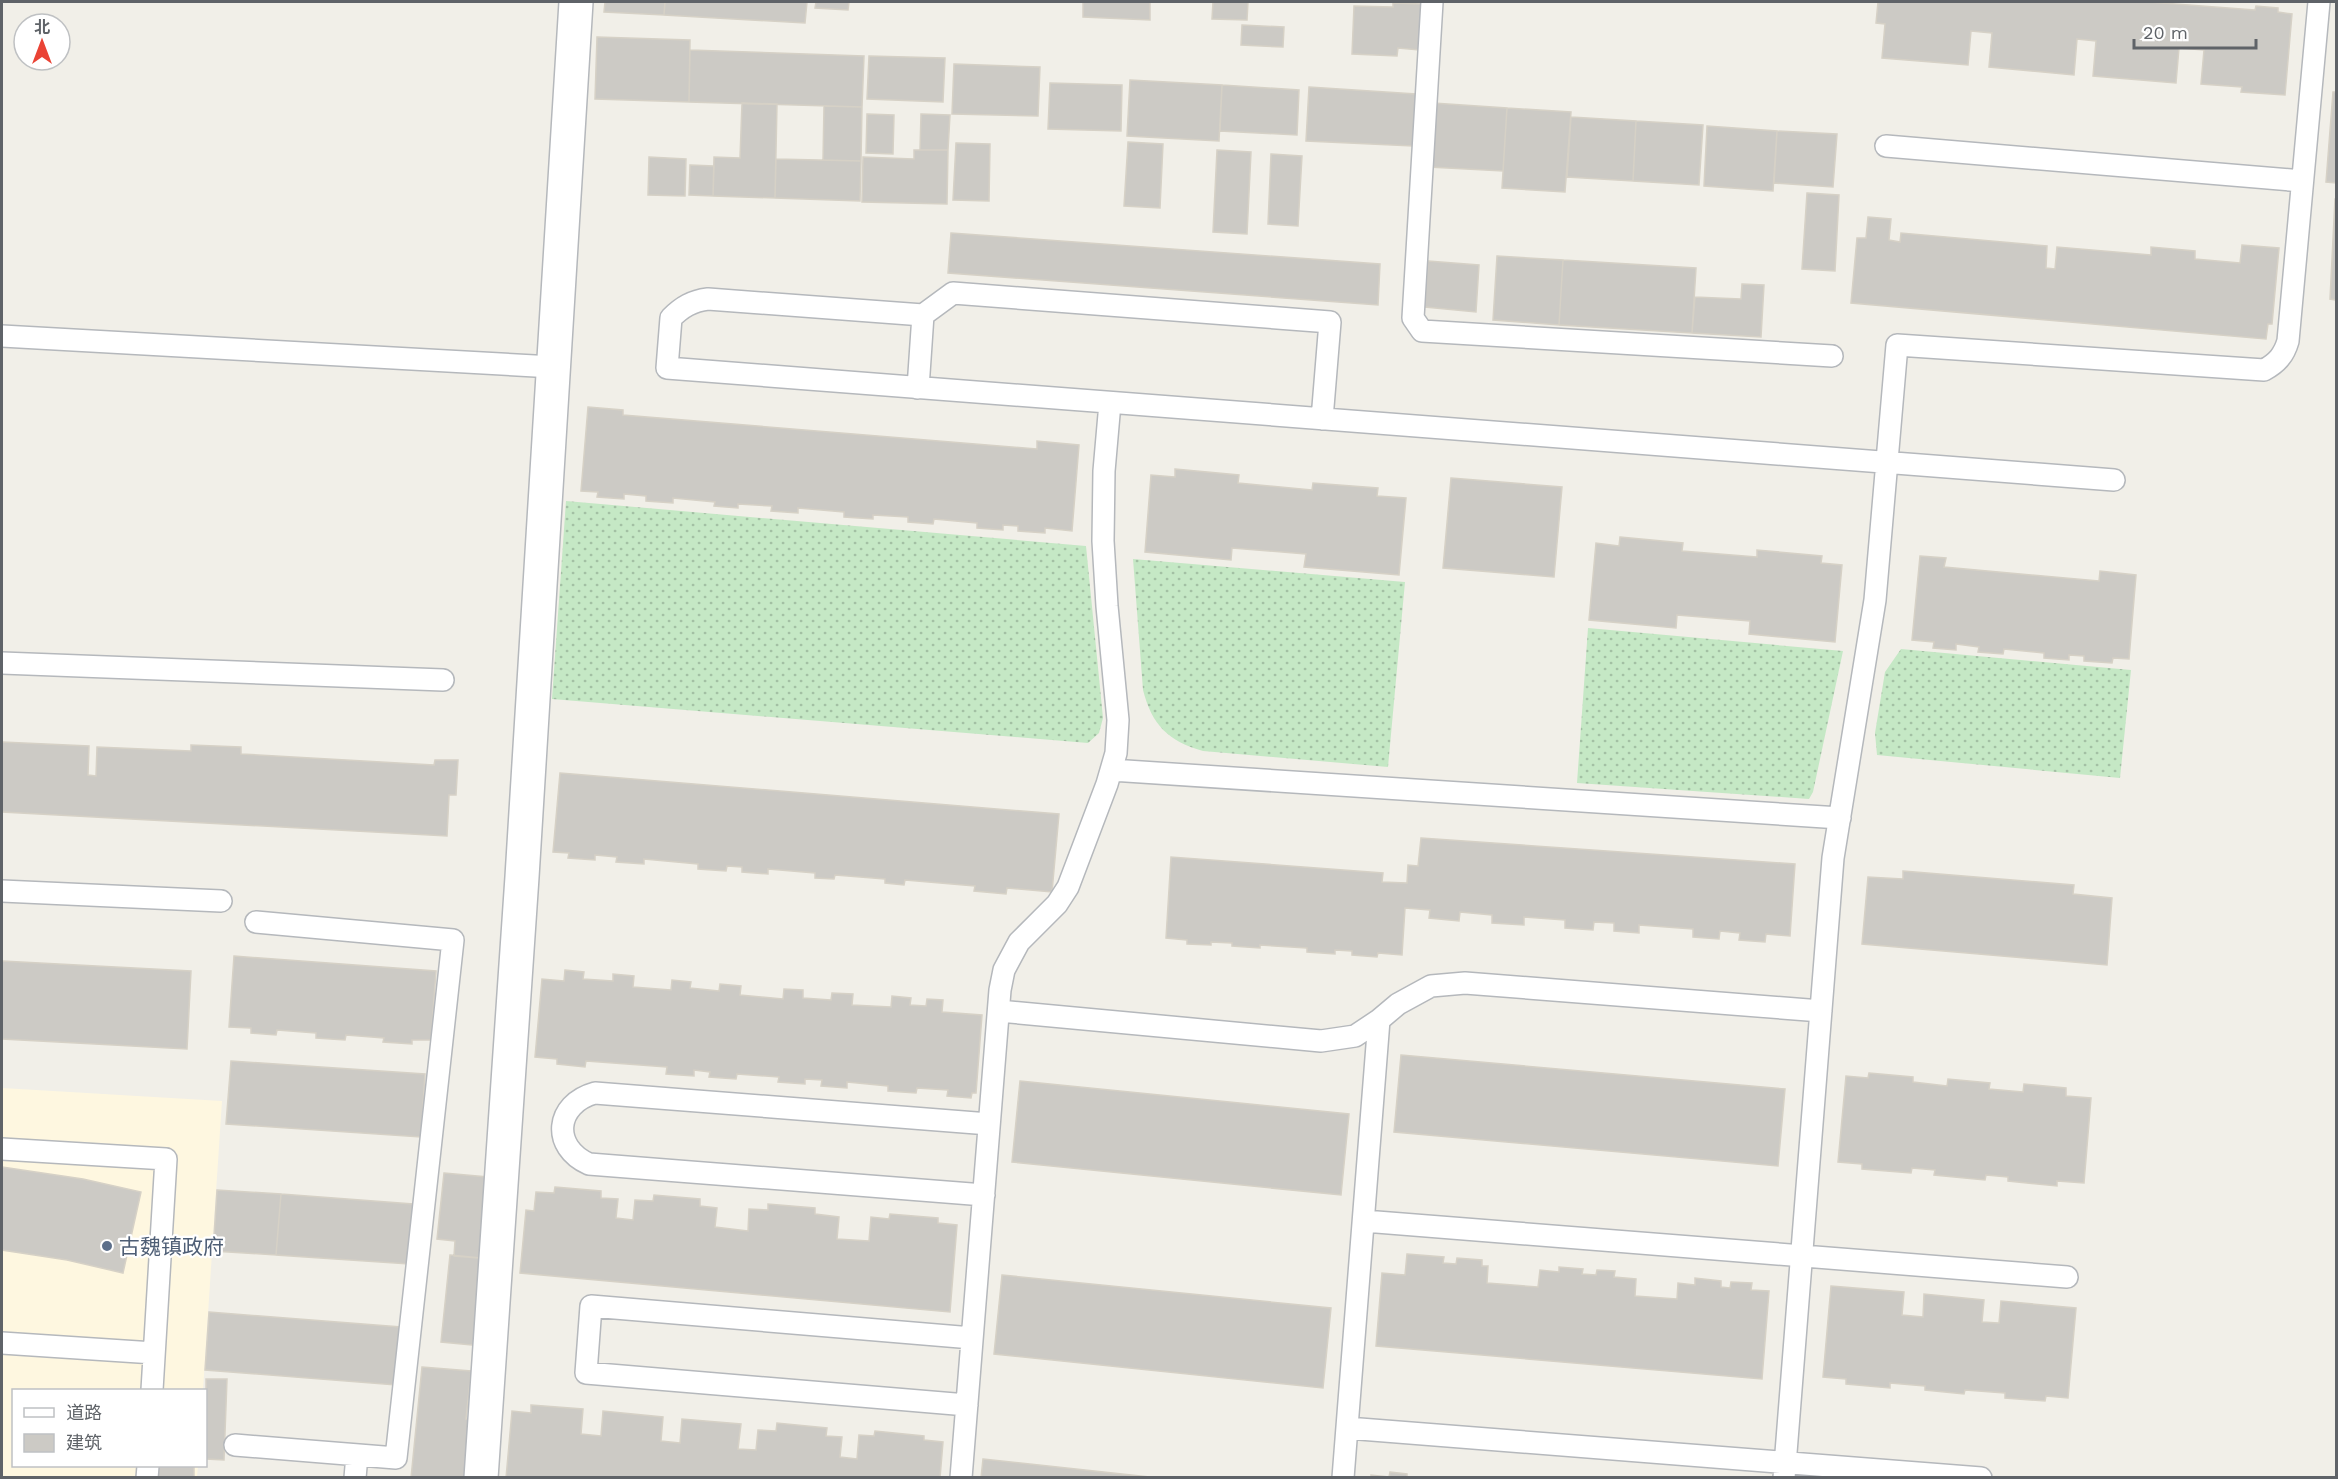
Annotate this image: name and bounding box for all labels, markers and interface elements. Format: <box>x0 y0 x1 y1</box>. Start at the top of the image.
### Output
north arrow <box>12 12 72 72</box>
scale bar <box>2134 12 2256 50</box>
text: 北 <box>34 18 50 37</box>
text: 20 m <box>2143 22 2188 43</box>
place label: 古魏镇政府 <box>119 1234 224 1259</box>
marker: 古魏镇政府 <box>100 1239 114 1253</box>
legend <box>12 1389 207 1467</box>
text: 道路 <box>66 1402 102 1423</box>
text: 建筑 <box>66 1432 102 1453</box>

